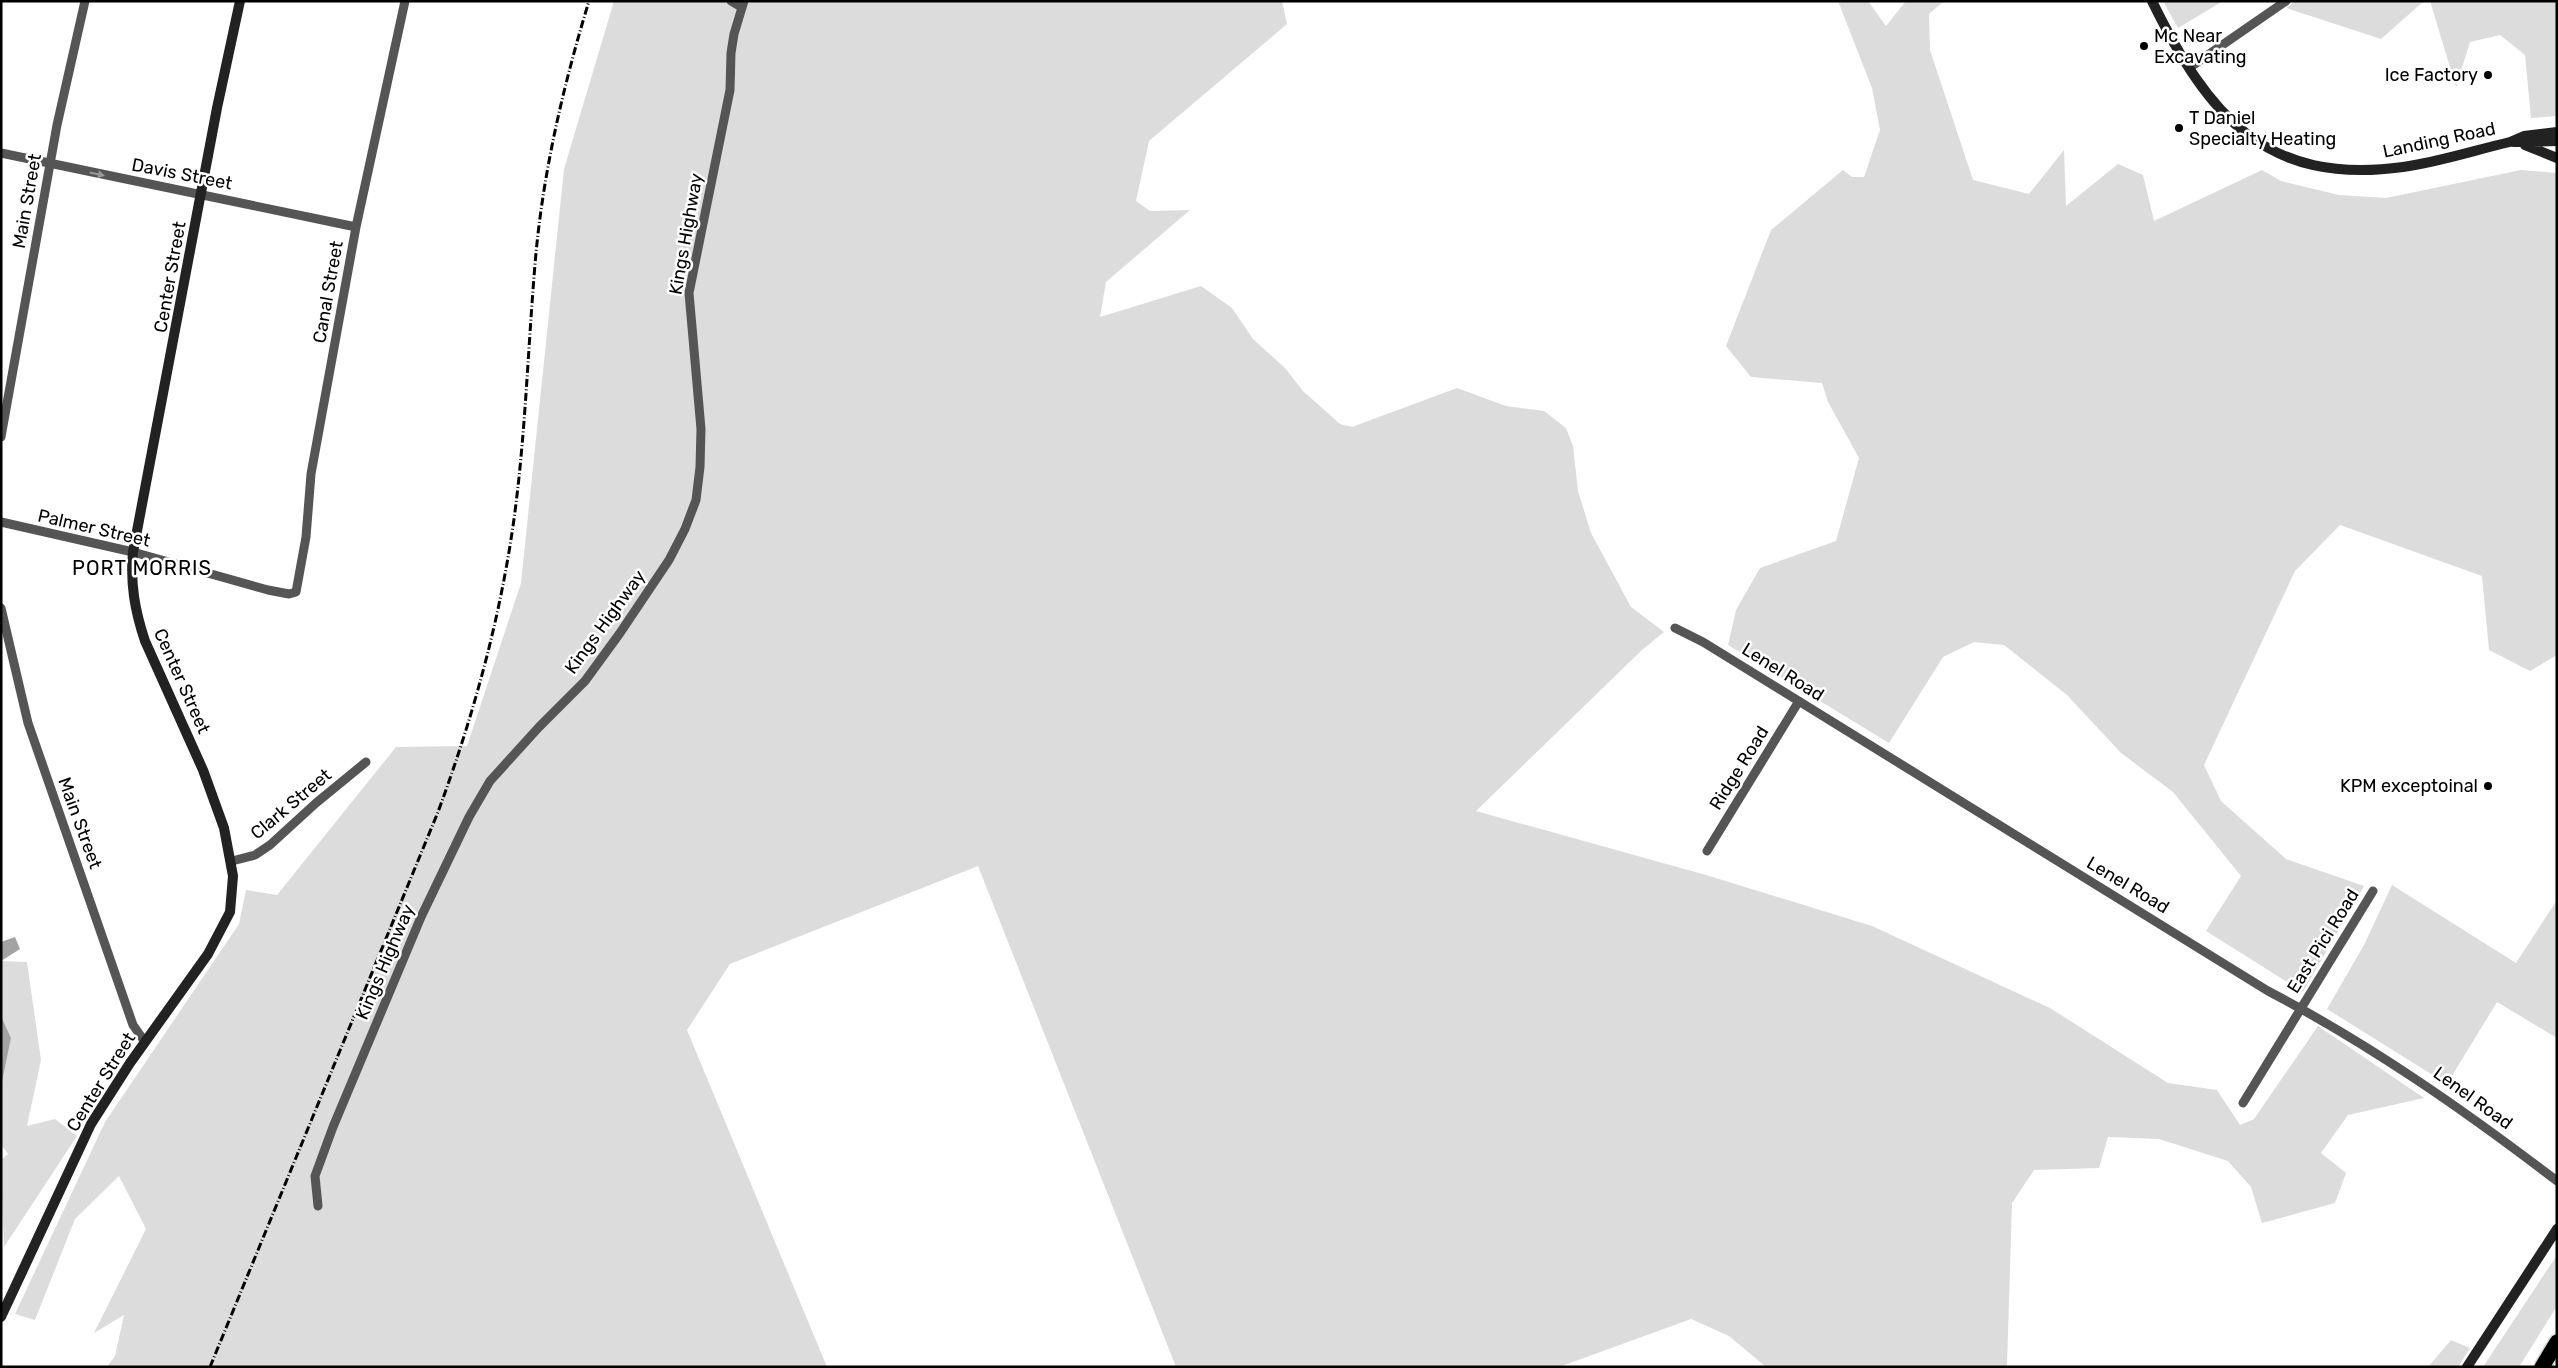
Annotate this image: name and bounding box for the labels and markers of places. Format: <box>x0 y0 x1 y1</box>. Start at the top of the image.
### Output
place label: Mc Near Excavating <box>2154 25 2247 68</box>
marker: Mc Near Excavating <box>2138 40 2150 52</box>
place label: Ice Factory <box>2385 64 2478 86</box>
marker: Ice Factory <box>2482 69 2494 81</box>
place label: T Daniel Specialty Heating <box>2189 107 2336 150</box>
marker: T Daniel Specialty Heating <box>2173 122 2185 134</box>
place label: KPM exceptoinal <box>2340 775 2478 797</box>
marker: KPM exceptoinal <box>2482 780 2494 792</box>

